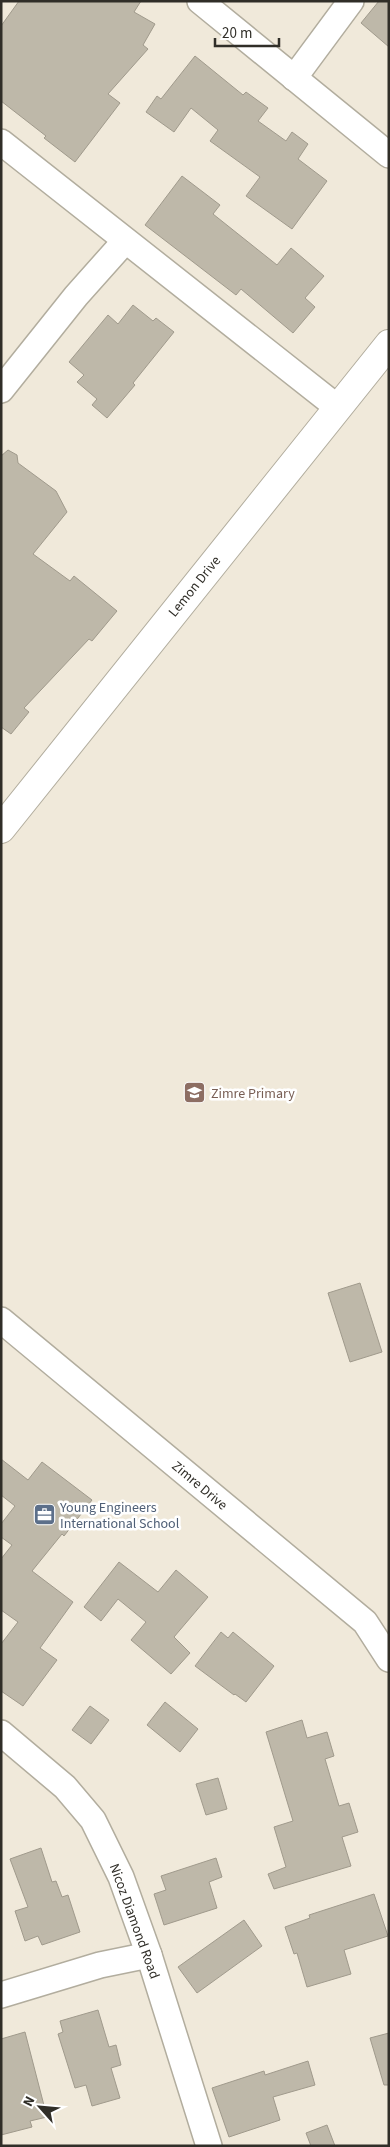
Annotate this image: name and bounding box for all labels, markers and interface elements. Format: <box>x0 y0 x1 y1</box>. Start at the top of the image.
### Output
scale bar <box>215 15 279 47</box>
text: 20 m <box>222 23 252 44</box>
street label: Lemon Drive <box>164 552 226 622</box>
school or university icon: Zimre Primary <box>183 1081 207 1105</box>
place label: Zimre Primary <box>211 1084 295 1104</box>
street label: Zimre Drive <box>167 1456 232 1515</box>
place label: Young Engineers International School <box>59 1498 180 1534</box>
office icon: Young Engineers International School <box>32 1503 56 1527</box>
street label: Nicoz Diamond Road <box>104 1861 164 1982</box>
north arrow <box>15 2082 65 2132</box>
text: N <box>18 2093 40 2110</box>

